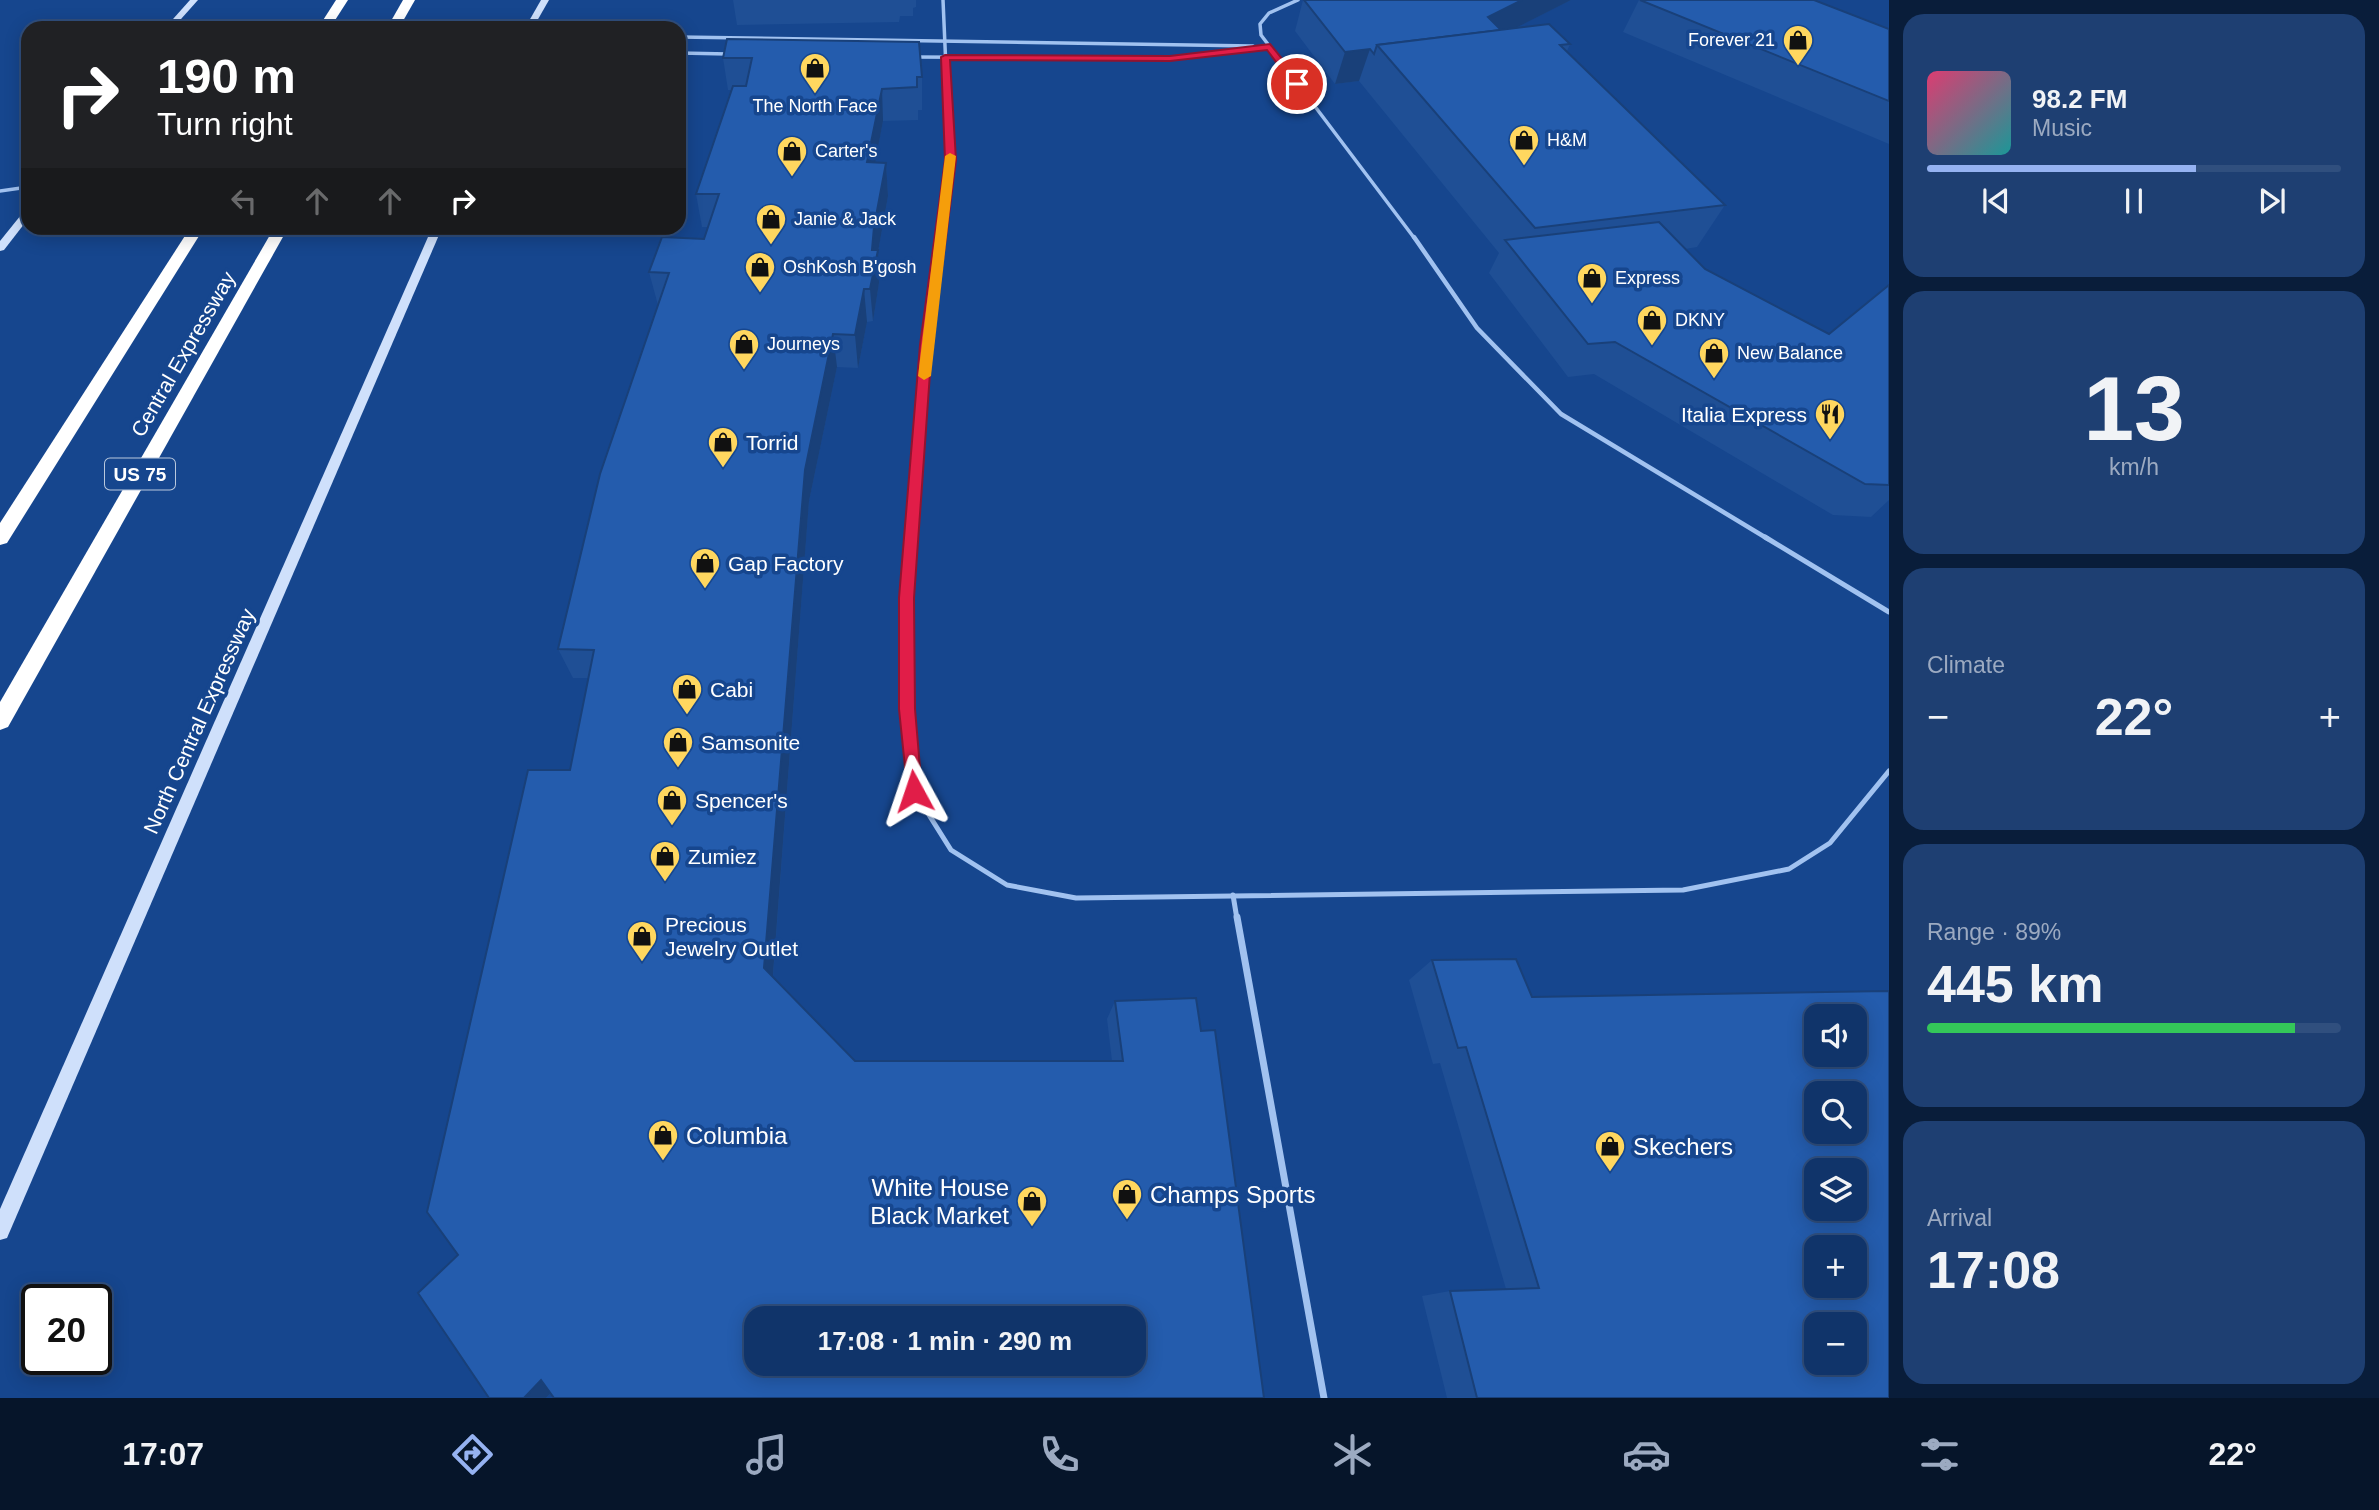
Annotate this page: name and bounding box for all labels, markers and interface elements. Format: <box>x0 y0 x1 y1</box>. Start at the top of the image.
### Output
shop icon: Forever 21 <box>1781 23 1815 67</box>
place label: Forever 21 <box>1688 30 1775 50</box>
icon: right <box>42 49 133 140</box>
text: 190 m <box>157 49 296 103</box>
shop icon: The North Face <box>798 51 832 95</box>
pin <box>1267 54 1327 114</box>
icon: arrive <box>1278 65 1316 103</box>
text: 98.2 FM <box>2032 84 2127 114</box>
place label: The North Face <box>752 96 878 116</box>
text: Turn right <box>157 106 293 142</box>
text: Music <box>2032 115 2092 141</box>
shop icon: H&M <box>1507 123 1541 167</box>
place label: H&M <box>1547 130 1587 150</box>
shop icon: Carter's <box>775 134 809 178</box>
place label: Carter's <box>815 141 877 161</box>
icon: left <box>225 182 263 220</box>
icon: ahead <box>298 182 336 220</box>
icon: ahead <box>371 182 409 220</box>
icon: right <box>444 182 482 220</box>
icon: previous <box>1977 182 2015 220</box>
icon: pause <box>2115 182 2153 220</box>
icon: next <box>2253 182 2291 220</box>
shop icon: Janie & Jack <box>754 202 788 246</box>
place label: Janie & Jack <box>794 209 897 229</box>
shop icon: OshKosh B'gosh <box>743 250 777 294</box>
place label: OshKosh B'gosh <box>783 257 917 277</box>
shop icon: Express <box>1575 261 1609 305</box>
street label: Central Expressway <box>126 267 240 441</box>
place label: Express <box>1615 268 1680 288</box>
shop icon: DKNY <box>1635 303 1669 347</box>
place label: DKNY <box>1675 310 1725 330</box>
shop icon: Journeys <box>727 327 761 371</box>
place label: Journeys <box>767 334 840 354</box>
shop icon: New Balance <box>1697 336 1731 380</box>
place label: New Balance <box>1737 343 1843 363</box>
text: 13 <box>2083 358 2185 459</box>
restaurant icon: Italia Express <box>1813 397 1847 441</box>
place label: Italia Express <box>1681 403 1807 426</box>
shop icon: Torrid <box>706 425 740 469</box>
place label: Torrid <box>746 431 799 454</box>
text: km/h <box>2109 454 2159 480</box>
road number: US 75 <box>105 458 175 489</box>
shop icon: Gap Factory <box>688 546 722 590</box>
place label: Gap Factory <box>728 552 844 575</box>
street label: North Central Expressway <box>139 604 259 837</box>
text: Climate <box>1927 652 2005 678</box>
shop icon: Cabi <box>670 672 704 716</box>
place label: Cabi <box>710 678 753 701</box>
text: 22° <box>2095 688 2173 746</box>
text: − <box>1927 696 1949 738</box>
text: + <box>2319 696 2341 738</box>
shop icon: Samsonite <box>661 725 695 769</box>
place label: Samsonite <box>701 731 800 754</box>
position arrow <box>877 754 951 828</box>
shop icon: Spencer's <box>655 783 689 827</box>
place label: Spencer's <box>695 789 788 812</box>
shop icon: Zumiez <box>648 839 682 883</box>
place label: Zumiez <box>688 845 757 868</box>
place label: Precious Jewelry Outlet <box>665 913 798 960</box>
shop icon: Precious Jewelry Outlet <box>625 919 659 963</box>
text: Range · 89% <box>1927 919 2061 945</box>
text: 445 km <box>1927 955 2103 1013</box>
map controls <box>1804 1004 1867 1375</box>
button: sound <box>1804 1004 1867 1067</box>
button: search <box>1804 1081 1867 1144</box>
shop icon: Columbia <box>646 1118 680 1162</box>
place label: Columbia <box>686 1122 788 1149</box>
shop icon: Skechers <box>1593 1129 1627 1173</box>
place label: Skechers <box>1633 1133 1733 1160</box>
button: layers <box>1804 1158 1867 1221</box>
place label: White House Black Market <box>870 1174 1009 1229</box>
shop icon: Champs Sports <box>1110 1177 1144 1221</box>
place label: Champs Sports <box>1150 1181 1315 1208</box>
shop icon: White House Black Market <box>1015 1184 1049 1228</box>
text: Arrival <box>1927 1205 1992 1231</box>
button: + <box>1804 1235 1867 1298</box>
text: 17:08 <box>1927 1241 2060 1299</box>
speed limit sign: 20 <box>21 1284 112 1375</box>
button: − <box>1804 1312 1867 1375</box>
text: 17:08 · 1 min · 290 m <box>818 1326 1072 1356</box>
icon: directions <box>448 1430 497 1479</box>
icon: music <box>742 1430 791 1479</box>
icon: phone <box>1035 1430 1084 1479</box>
icon: climate <box>1328 1430 1377 1479</box>
icon: car <box>1622 1430 1671 1479</box>
icon: filters <box>1915 1430 1964 1479</box>
text: 17:07 <box>122 1436 204 1472</box>
text: 22° <box>2208 1436 2257 1472</box>

